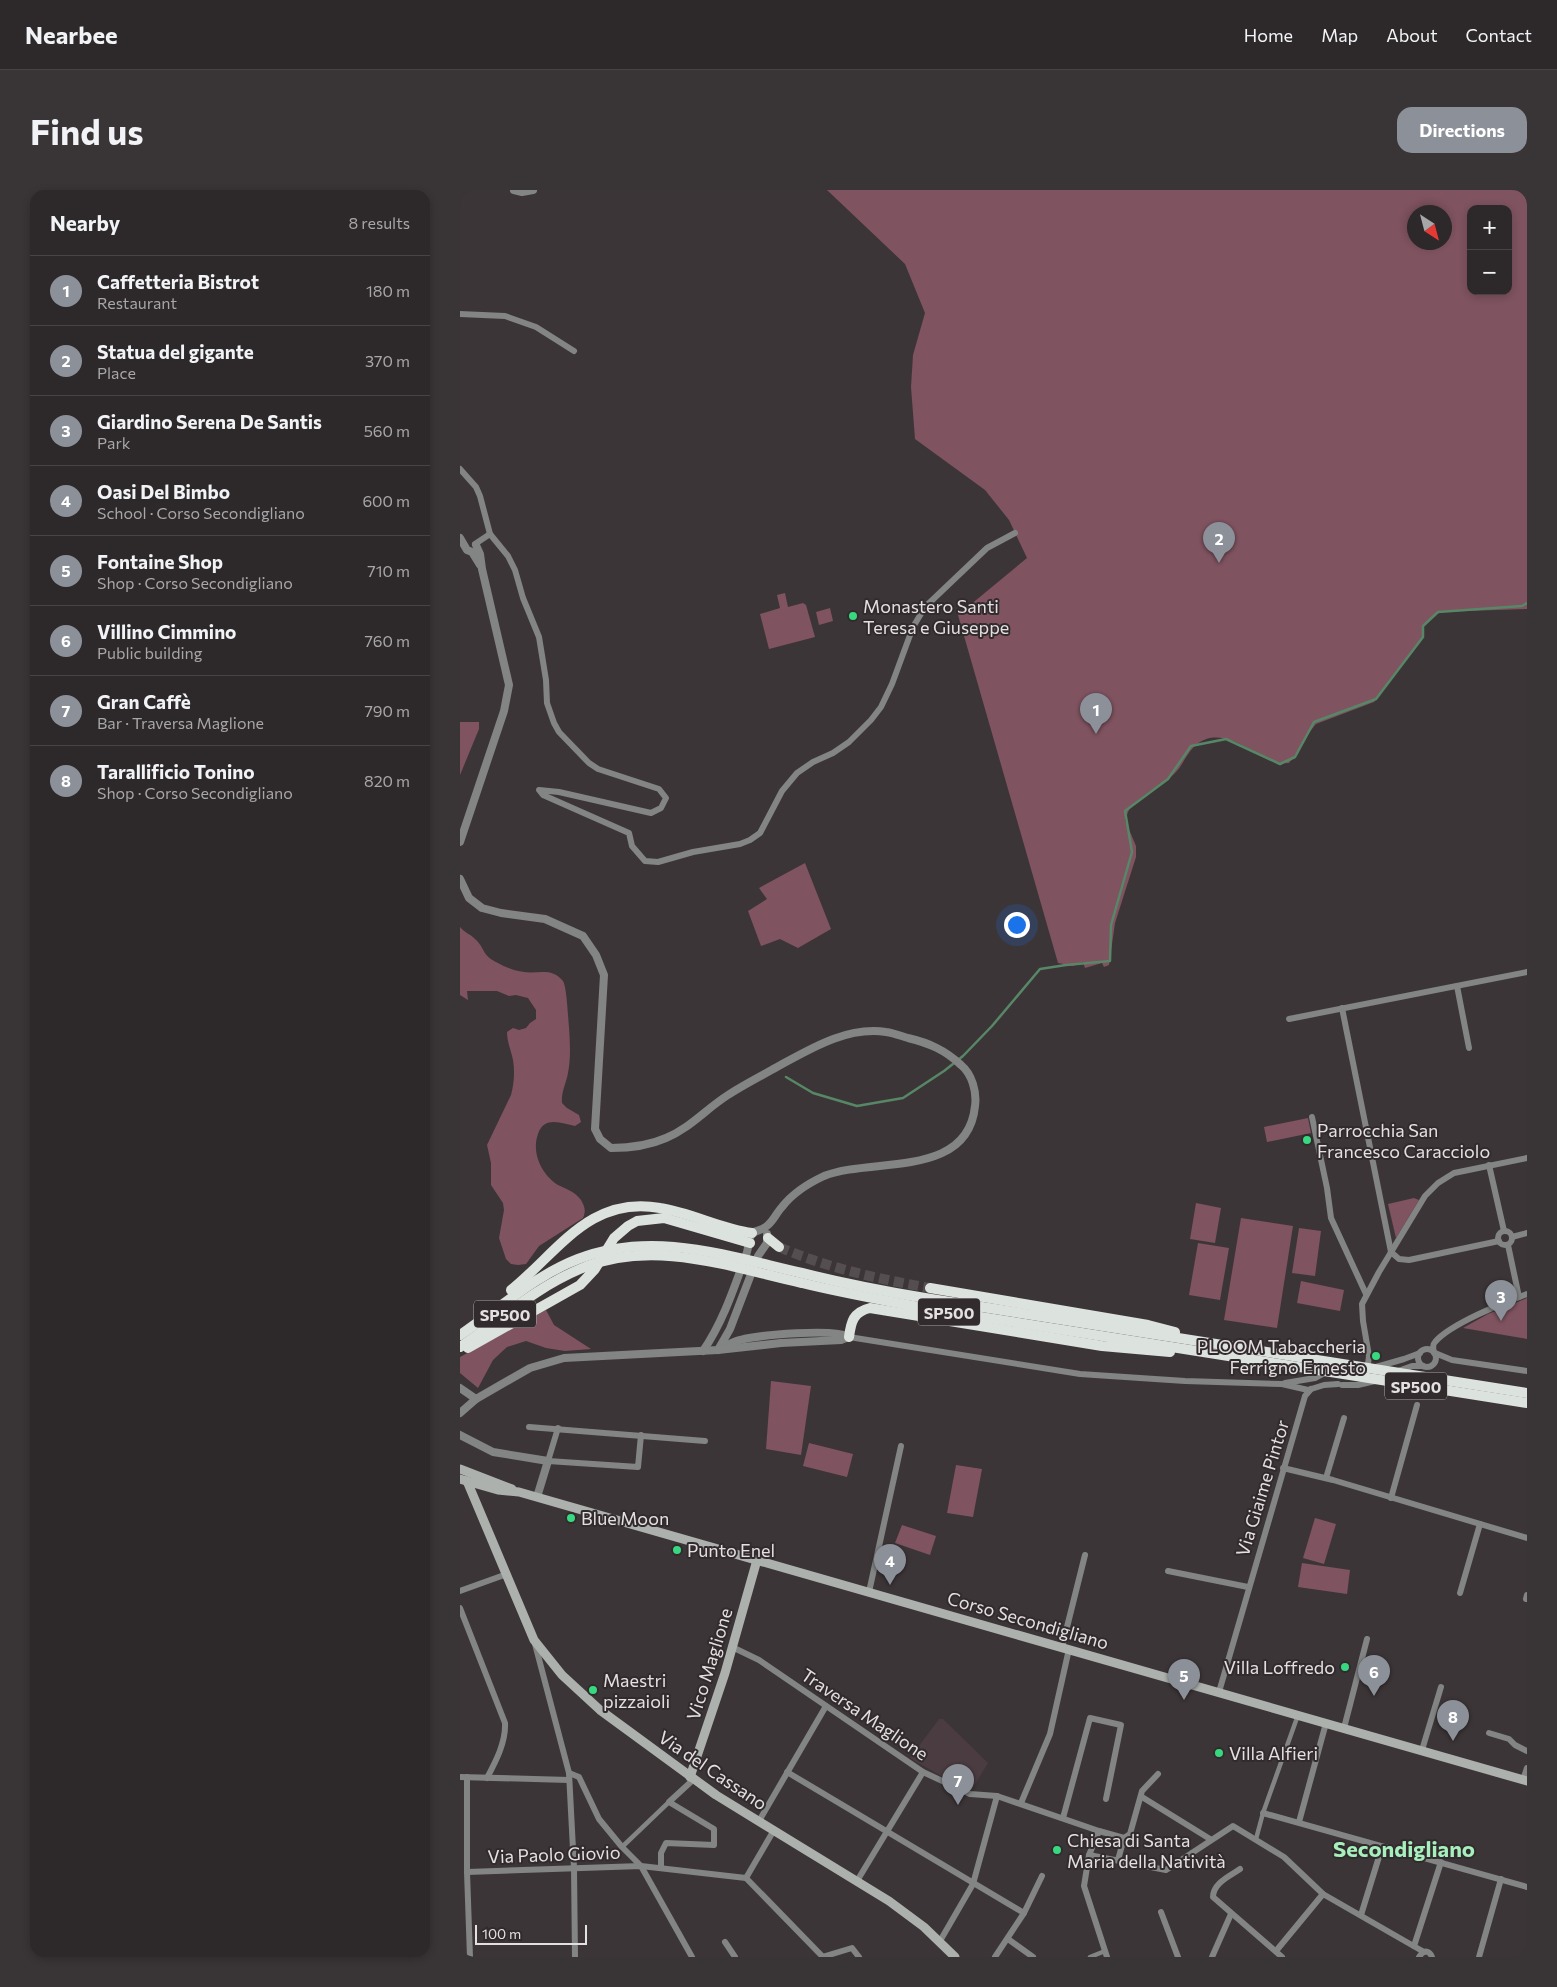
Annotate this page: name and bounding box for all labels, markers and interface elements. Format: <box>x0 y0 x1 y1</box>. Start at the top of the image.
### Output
text: Nearbee <box>25 20 118 49</box>
text: Home <box>1244 24 1293 46</box>
text: Map <box>1321 24 1358 46</box>
text: About <box>1386 24 1438 46</box>
text: Contact <box>1466 24 1532 46</box>
button: Directions <box>1397 107 1527 153</box>
text: Find us <box>30 109 144 152</box>
north arrow <box>1407 205 1452 250</box>
map controls <box>1467 205 1512 295</box>
button: + <box>1467 205 1512 250</box>
text: Nearby <box>50 210 120 235</box>
text: 8 results <box>349 213 410 232</box>
button: − <box>1467 250 1512 295</box>
text: Caffetteria Bistrot <box>97 270 259 293</box>
text: 1 <box>62 281 70 300</box>
text: 180 m <box>366 281 410 300</box>
text: Restaurant <box>97 293 177 312</box>
text: Statua del gigante <box>97 340 254 363</box>
text: 2 <box>61 351 71 370</box>
text: 370 m <box>365 351 410 370</box>
text: Place <box>97 363 136 382</box>
text: Giardino Serena De Santis <box>97 410 322 433</box>
text: 3 <box>61 421 71 440</box>
text: 560 m <box>364 421 410 440</box>
text: Park <box>97 433 130 452</box>
text: Oasi Del Bimbo <box>97 480 230 503</box>
text: 4 <box>61 491 71 510</box>
text: 600 m <box>362 491 410 510</box>
text: School · Corso Secondigliano <box>97 503 305 522</box>
pin: 2 <box>1203 522 1235 563</box>
text: Fontaine Shop <box>97 550 223 573</box>
text: 5 <box>61 561 71 580</box>
text: 710 m <box>367 561 410 580</box>
text: Shop · Corso Secondigliano <box>97 573 293 592</box>
place label: Monastero Santi Teresa e Giuseppe <box>863 595 1009 638</box>
marker: Monastero Santi Teresa e Giuseppe <box>847 610 859 622</box>
text: Villino Cimmino <box>97 620 236 643</box>
text: 6 <box>61 631 71 650</box>
text: 760 m <box>364 631 410 650</box>
text: Public building <box>97 643 202 662</box>
text: Gran Caffè <box>97 690 191 713</box>
pin: 1 <box>1080 693 1112 734</box>
text: 7 <box>62 701 70 720</box>
text: 790 m <box>364 701 410 720</box>
text: Bar · Traversa Maglione <box>97 713 264 732</box>
text: Tarallificio Tonino <box>97 760 255 783</box>
text: 8 <box>61 771 71 790</box>
text: 820 m <box>364 771 410 790</box>
text: Shop · Corso Secondigliano <box>97 783 293 802</box>
your location <box>1004 912 1030 938</box>
place label: Parrocchia San Francesco Caracciolo <box>1317 1119 1490 1162</box>
marker: Parrocchia San Francesco Caracciolo <box>1301 1134 1313 1146</box>
pin: 3 <box>1485 1280 1517 1321</box>
road number: SP500 <box>918 1298 980 1326</box>
road number: SP500 <box>474 1300 536 1328</box>
place label: PLOOM Tabaccheria Ferrigno Ernesto <box>1197 1335 1366 1378</box>
marker: PLOOM Tabaccheria Ferrigno Ernesto <box>1370 1350 1382 1362</box>
road number: SP500 <box>1385 1372 1447 1400</box>
street label: Via Giaime Pintor <box>1231 1417 1293 1559</box>
place label: Blue Moon <box>581 1507 669 1529</box>
marker: Blue Moon <box>565 1512 577 1524</box>
place label: Punto Enel <box>687 1539 775 1561</box>
marker: Punto Enel <box>671 1544 683 1556</box>
pin: 4 <box>874 1544 906 1585</box>
street label: Corso Secondigliano <box>945 1586 1111 1654</box>
street label: Vico Maglione <box>682 1605 736 1723</box>
pin: 6 <box>1358 1655 1390 1696</box>
place label: Villa Loffredo <box>1224 1656 1335 1678</box>
pin: 5 <box>1168 1659 1200 1700</box>
marker: Villa Loffredo <box>1339 1661 1351 1673</box>
street label: Traversa Maglione <box>797 1663 933 1765</box>
place label: Maestri pizzaioli <box>603 1669 670 1712</box>
marker: Maestri pizzaioli <box>587 1684 599 1696</box>
pin: 8 <box>1437 1700 1469 1741</box>
street label: Via del Cassano <box>654 1726 772 1814</box>
place label: Villa Alfieri <box>1229 1742 1318 1764</box>
marker: Villa Alfieri <box>1213 1747 1225 1759</box>
pin: 7 <box>942 1764 974 1805</box>
place label: Chiesa di Santa Maria della Natività <box>1067 1829 1226 1872</box>
district label: Secondigliano <box>1333 1835 1475 1862</box>
street label: Via Paolo Giovio <box>487 1841 621 1867</box>
marker: Chiesa di Santa Maria della Natività <box>1051 1844 1063 1856</box>
scale bar <box>475 1922 588 1945</box>
text: 100 m <box>482 1925 521 1942</box>

